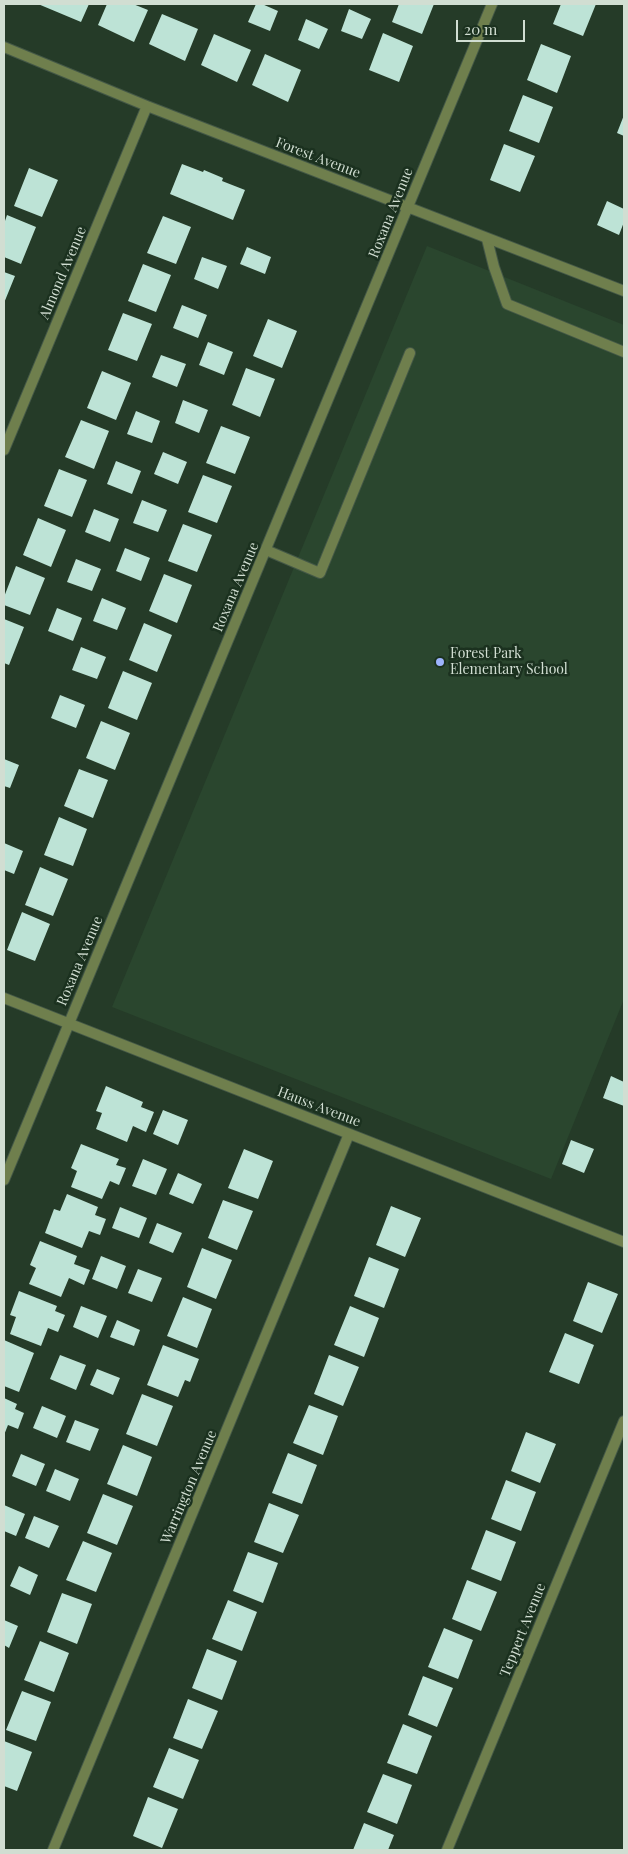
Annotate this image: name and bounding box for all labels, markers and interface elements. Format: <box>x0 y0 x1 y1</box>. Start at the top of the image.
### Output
scale bar <box>458 10 527 42</box>
text: 20 m <box>464 19 497 39</box>
street label: Forest Avenue <box>273 134 363 182</box>
street label: Roxana Avenue <box>365 165 417 261</box>
street label: Almond Avenue <box>36 224 90 322</box>
street label: Roxana Avenue <box>210 540 262 634</box>
place label: Forest Park Elementary School <box>450 646 568 679</box>
marker: Forest Park Elementary School <box>434 656 446 668</box>
street label: Roxana Avenue <box>54 914 106 1008</box>
street label: Hauss Avenue <box>275 1083 363 1131</box>
street label: Warrington Avenue <box>157 1428 221 1546</box>
street label: Teppert Avenue <box>497 1581 549 1679</box>

